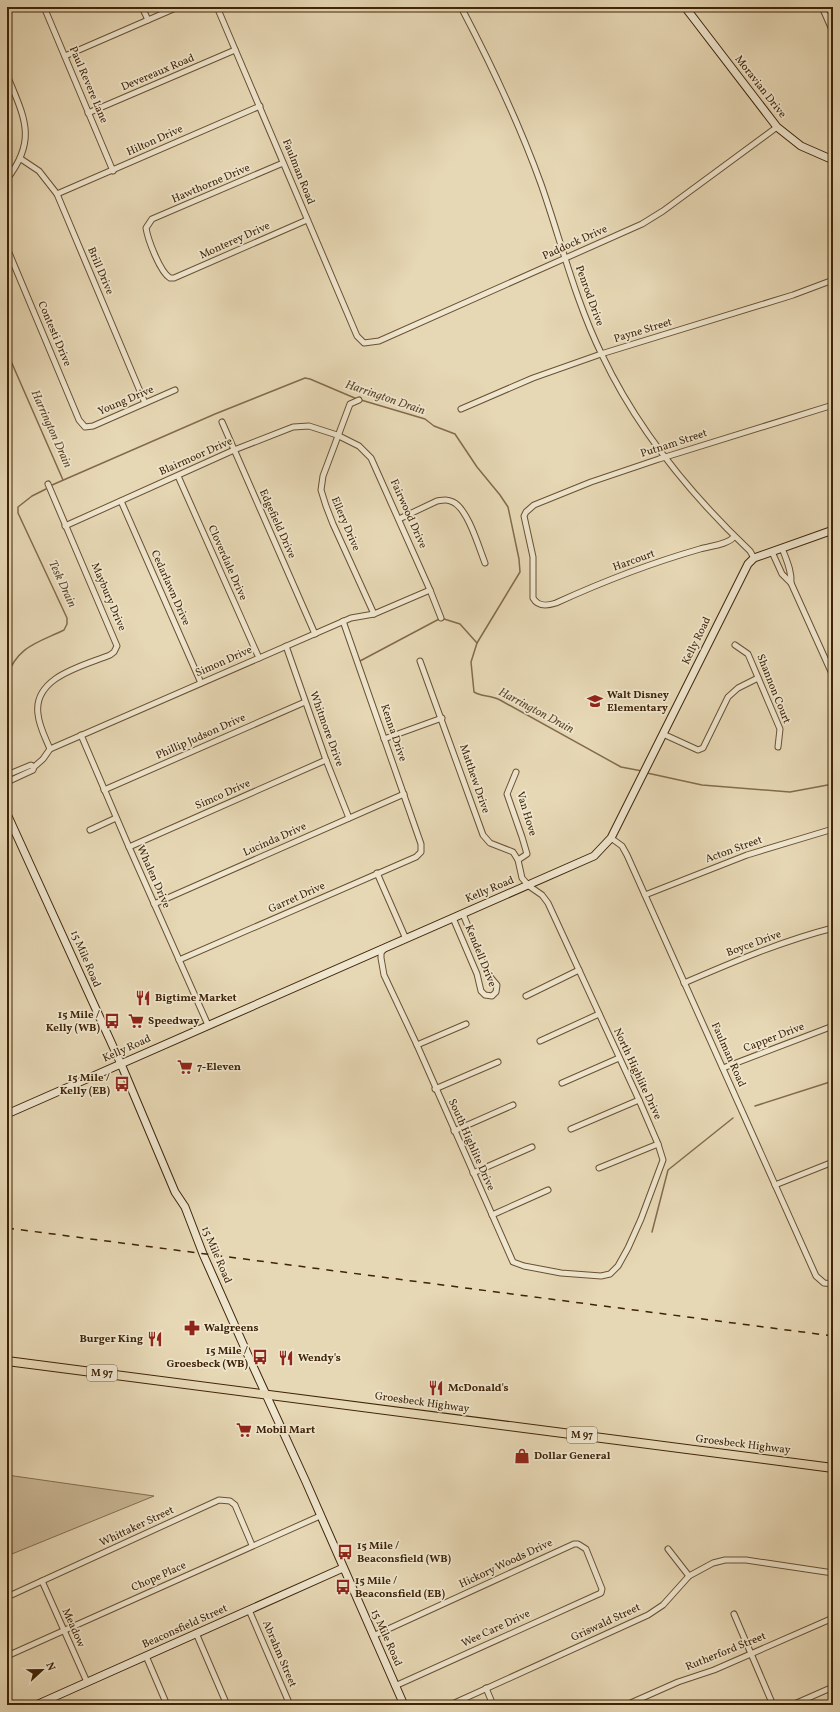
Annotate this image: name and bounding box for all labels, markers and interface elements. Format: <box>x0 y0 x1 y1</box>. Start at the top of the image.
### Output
street label: Paul Revere Lane <box>65 44 111 126</box>
street label: Devereaux Road <box>119 51 197 95</box>
street label: Moravian Drive <box>731 52 789 122</box>
street label: Hilton Drive <box>124 122 186 160</box>
street label: Faulman Road <box>278 137 318 207</box>
street label: Hawthorne Drive <box>170 161 252 207</box>
street label: Monterey Drive <box>197 219 273 263</box>
street label: Paddock Drive <box>540 222 610 264</box>
street label: Brill Drive <box>83 245 117 297</box>
street label: Penrod Drive <box>571 264 607 328</box>
street label: Contesti Drive <box>34 299 74 369</box>
street label: Payne Street <box>612 315 674 347</box>
water label: Harrington Drain <box>343 377 427 419</box>
street label: Young Drive <box>96 383 156 419</box>
water label: Harrington Drain <box>27 388 75 470</box>
street label: Putnam Street <box>639 426 709 462</box>
street label: Blairmoor Drive <box>157 434 235 480</box>
street label: Fairwood Drive <box>386 477 430 551</box>
street label: Edgefield Drive <box>255 487 299 561</box>
street label: Ellery Drive <box>327 495 363 553</box>
street label: Cloverdale Drive <box>204 523 250 603</box>
street label: Harcourt <box>611 546 657 576</box>
street label: Cedarlawn Drive <box>147 548 193 628</box>
water label: Tesk Drain <box>44 558 80 610</box>
street label: Maybury Drive <box>87 561 129 633</box>
street label: Kelly Road <box>679 615 715 667</box>
street label: Simon Drive <box>193 643 255 681</box>
street label: Shannon Court <box>752 652 794 726</box>
water label: Harrington Drain <box>495 684 577 738</box>
place label: Walt Disney Elementary <box>607 688 670 716</box>
street label: Whitmore Drive <box>305 689 347 769</box>
school or university icon: Walt Disney Elementary <box>586 692 604 710</box>
street label: Kenna Drive <box>376 702 410 764</box>
street label: Phillip Judson Drive <box>154 710 248 764</box>
street label: Matthew Drive <box>455 742 493 816</box>
street label: Simco Drive <box>193 776 253 814</box>
street label: Van Hove <box>512 790 540 838</box>
street label: Lucinda Drive <box>241 819 309 861</box>
street label: Acton Street <box>703 833 765 867</box>
street label: Whalen Drive <box>133 843 173 911</box>
street label: Kelly Road <box>463 873 517 907</box>
street label: Garret Drive <box>266 879 328 917</box>
street label: Kendell Drive <box>461 923 499 989</box>
street label: Boyce Drive <box>724 927 784 961</box>
street label: 15 Mile Road <box>66 928 104 990</box>
restaurant icon: Bigtime Market <box>134 989 152 1007</box>
place label: Bigtime Market <box>155 991 237 1006</box>
place label: 15 Mile / Kelly (WB) <box>46 1008 100 1036</box>
bus stop icon: 15 Mile / Kelly (WB) <box>103 1012 121 1030</box>
supermarket icon: Speedway <box>127 1012 145 1030</box>
place label: Speedway <box>148 1014 200 1029</box>
street label: Faulman Road <box>707 1020 749 1090</box>
street label: Capper Drive <box>741 1020 807 1056</box>
street label: North Highlite Drive <box>609 1026 665 1122</box>
street label: Kelly Road <box>100 1032 154 1066</box>
supermarket icon: 7-Eleven <box>176 1058 194 1076</box>
place label: 7-Eleven <box>197 1060 241 1075</box>
place label: 15 Mile / Kelly (EB) <box>60 1071 110 1099</box>
bus stop icon: 15 Mile / Kelly (EB) <box>113 1075 131 1093</box>
street label: South Highlite Drive <box>444 1097 498 1193</box>
street label: 15 Mile Road <box>197 1224 235 1286</box>
pharmacy icon: Walgreens <box>183 1319 201 1337</box>
place label: Walgreens <box>204 1321 259 1336</box>
restaurant icon: Burger King <box>146 1330 164 1348</box>
place label: Burger King <box>79 1332 143 1347</box>
place label: 15 Mile / Groesbeck (WB) <box>166 1344 248 1372</box>
bus stop icon: 15 Mile / Groesbeck (WB) <box>251 1348 269 1366</box>
restaurant icon: Wendy's <box>277 1349 295 1367</box>
place label: Wendy's <box>298 1351 341 1366</box>
road number: M 97 <box>87 1365 117 1381</box>
restaurant icon: McDonald's <box>427 1379 445 1397</box>
place label: McDonald's <box>448 1381 509 1396</box>
street label: Groesbeck Highway <box>374 1389 470 1417</box>
supermarket icon: Mobil Mart <box>235 1421 253 1439</box>
place label: Mobil Mart <box>256 1423 315 1438</box>
road number: M 97 <box>567 1427 597 1443</box>
street label: Groesbeck Highway <box>695 1432 791 1458</box>
shop icon: Dollar General <box>513 1447 531 1465</box>
place label: Dollar General <box>534 1449 611 1464</box>
street label: Whittaker Street <box>97 1503 177 1551</box>
street label: Hickory Woods Drive <box>457 1536 555 1592</box>
place label: 15 Mile / Beaconsfield (WB) <box>357 1539 452 1567</box>
bus stop icon: 15 Mile / Beaconsfield (WB) <box>336 1543 354 1561</box>
street label: Chope Place <box>129 1558 189 1596</box>
place label: 15 Mile / Beaconsfield (EB) <box>355 1574 445 1602</box>
bus stop icon: 15 Mile / Beaconsfield (EB) <box>334 1578 352 1596</box>
street label: Griswald Street <box>569 1600 643 1646</box>
street label: Beaconsfield Street <box>140 1601 230 1653</box>
street label: Meadow <box>58 1606 88 1650</box>
street label: Wee Care Drive <box>459 1606 533 1652</box>
street label: 15 Mile Road <box>367 1607 405 1669</box>
street label: Abrahm Street <box>258 1618 300 1690</box>
street label: Rutherford Street <box>684 1629 769 1675</box>
north arrow <box>22 1650 62 1690</box>
text: N <box>41 1660 58 1673</box>

